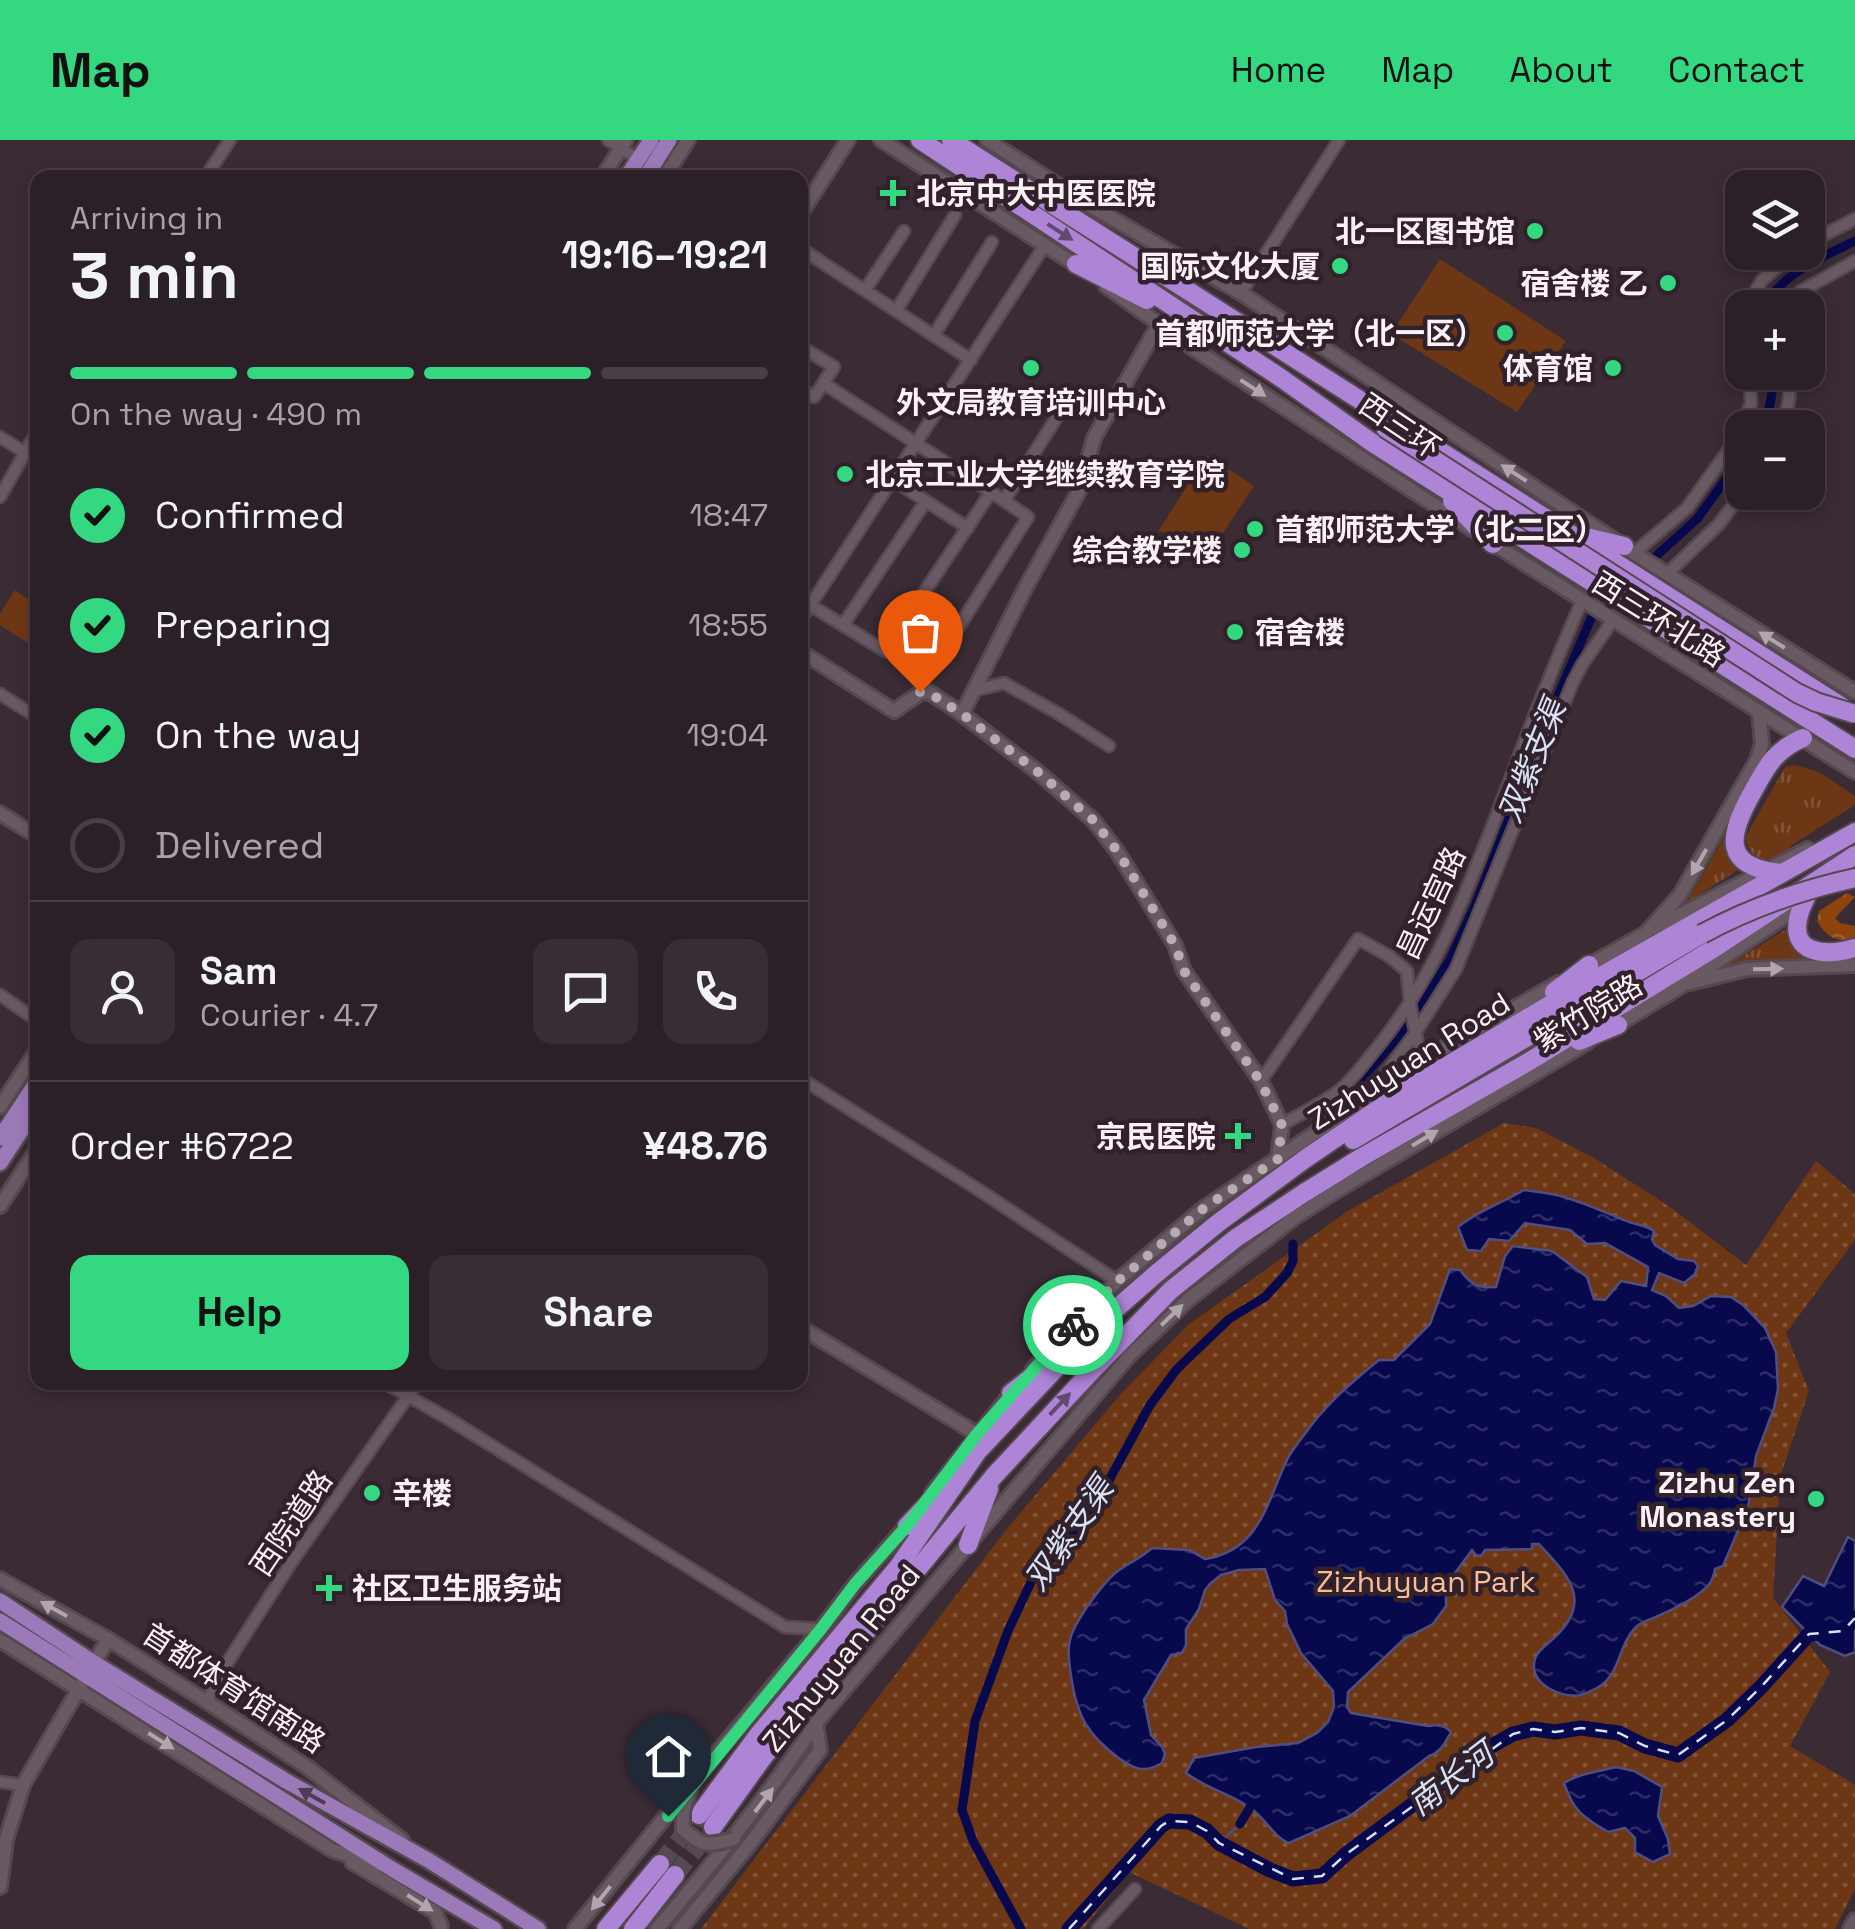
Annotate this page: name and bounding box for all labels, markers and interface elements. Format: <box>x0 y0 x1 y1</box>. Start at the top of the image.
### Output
text: Map <box>50 40 151 101</box>
text: Home <box>1231 48 1326 92</box>
text: Map <box>1381 48 1454 92</box>
text: About <box>1509 48 1613 92</box>
text: Contact <box>1668 48 1805 92</box>
map controls <box>1725 170 1825 510</box>
button: layers <box>1725 170 1825 270</box>
place label: 北京中大中医医院 <box>916 174 1156 213</box>
marker: 北京中大中医医院 <box>880 180 906 206</box>
text: Arriving in <box>70 198 223 238</box>
place label: 北一区图书馆 <box>1335 212 1515 251</box>
marker: 北一区图书馆 <box>1524 220 1546 242</box>
one-way arrow <box>1046 222 1074 240</box>
text: 19:16–19:21 <box>561 231 768 279</box>
text: 3 min <box>70 234 239 317</box>
place label: 国际文化大厦 <box>1140 247 1320 286</box>
marker: 国际文化大厦 <box>1329 255 1351 277</box>
place label: 宿舍楼 乙 <box>1520 264 1648 303</box>
marker: 宿舍楼 乙 <box>1657 272 1679 294</box>
button: + <box>1725 290 1825 390</box>
place label: 首都师范大学（北一区） <box>1155 314 1485 353</box>
marker: 首都师范大学（北一区） <box>1494 322 1516 344</box>
place label: 体育馆 <box>1503 349 1593 388</box>
marker: 外文局教育培训中心 <box>1020 357 1042 379</box>
marker: 体育馆 <box>1602 357 1624 379</box>
one-way arrow <box>1240 378 1267 396</box>
place label: 外文局教育培训中心 <box>896 383 1166 422</box>
street label: 西三环 <box>1352 385 1448 467</box>
text: On the way · 490 m <box>70 394 362 434</box>
button: − <box>1725 410 1825 510</box>
place label: 北京工业大学继续教育学院 <box>865 455 1225 494</box>
marker: 北京工业大学继续教育学院 <box>834 463 856 485</box>
one-way arrow <box>1500 465 1527 483</box>
icon: check <box>70 488 125 543</box>
text: Confirmed <box>155 491 345 539</box>
text: 18:47 <box>690 495 768 535</box>
place label: 首都师范大学（北二区） <box>1275 510 1605 549</box>
marker: 首都师范大学（北二区） <box>1244 518 1266 540</box>
place label: 综合教学楼 <box>1072 531 1222 570</box>
marker: 综合教学楼 <box>1231 539 1253 561</box>
street label: 西三环北路 <box>1585 563 1733 675</box>
pin <box>878 590 963 693</box>
icon: check <box>70 598 125 653</box>
text: Preparing <box>155 601 332 649</box>
text: 18:55 <box>688 605 768 645</box>
icon: bag <box>893 605 948 660</box>
place label: 宿舍楼 <box>1255 613 1345 652</box>
marker: 宿舍楼 <box>1224 621 1246 643</box>
one-way arrow <box>1759 631 1786 650</box>
water label: 双紫支渠 <box>1489 690 1576 828</box>
icon: check <box>70 708 125 763</box>
text: On the way <box>155 711 361 759</box>
text: 19:04 <box>686 715 768 755</box>
text: Delivered <box>155 821 324 869</box>
street label: 昌运宫路 <box>1388 840 1474 966</box>
one-way arrow <box>1691 848 1708 876</box>
button: person <box>70 939 175 1044</box>
button: chat <box>533 939 638 1044</box>
button: phone <box>663 939 768 1044</box>
text: Sam <box>200 947 277 995</box>
one-way arrow <box>1753 960 1785 976</box>
street label: 紫竹院路 <box>1527 965 1649 1061</box>
street label: Zizhuyuan Road <box>1301 983 1517 1139</box>
text: Courier · 4.7 <box>200 995 378 1035</box>
place label: 京民医院 <box>1096 1117 1216 1156</box>
text: Order #6722 <box>70 1122 294 1170</box>
text: ¥48.76 <box>643 1122 768 1170</box>
marker: 京民医院 <box>1225 1123 1251 1149</box>
one-way arrow <box>1411 1130 1439 1148</box>
button: Help <box>70 1255 409 1370</box>
button: Share <box>429 1255 768 1370</box>
courier <box>1023 1275 1123 1375</box>
icon: bike <box>1046 1298 1101 1353</box>
one-way arrow <box>1160 1304 1184 1327</box>
one-way arrow <box>1049 1393 1072 1417</box>
street label: 西院道路 <box>241 1462 341 1584</box>
place label: Zizhu Zen Monastery <box>1639 1463 1796 1536</box>
water label: 双紫支渠 <box>1016 1467 1124 1598</box>
place label: 辛楼 <box>392 1474 452 1513</box>
marker: 辛楼 <box>361 1482 383 1504</box>
marker: Zizhu Zen Monastery <box>1805 1488 1827 1510</box>
street label: Zizhuyuan Road <box>753 1556 929 1760</box>
park label: Zizhuyuan Park <box>1316 1562 1536 1601</box>
place label: 社区卫生服务站 <box>352 1569 562 1608</box>
marker: 社区卫生服务站 <box>316 1575 342 1601</box>
one-way arrow <box>40 1601 68 1619</box>
street label: 首都体育馆南路 <box>135 1614 333 1762</box>
pin <box>626 1714 711 1817</box>
icon: home <box>641 1729 696 1784</box>
one-way arrow <box>147 1731 174 1750</box>
water label: 南长河 <box>1401 1731 1506 1824</box>
one-way arrow <box>298 1787 326 1805</box>
one-way arrow <box>753 1787 773 1813</box>
one-way arrow <box>590 1886 612 1911</box>
one-way arrow <box>406 1894 434 1911</box>

